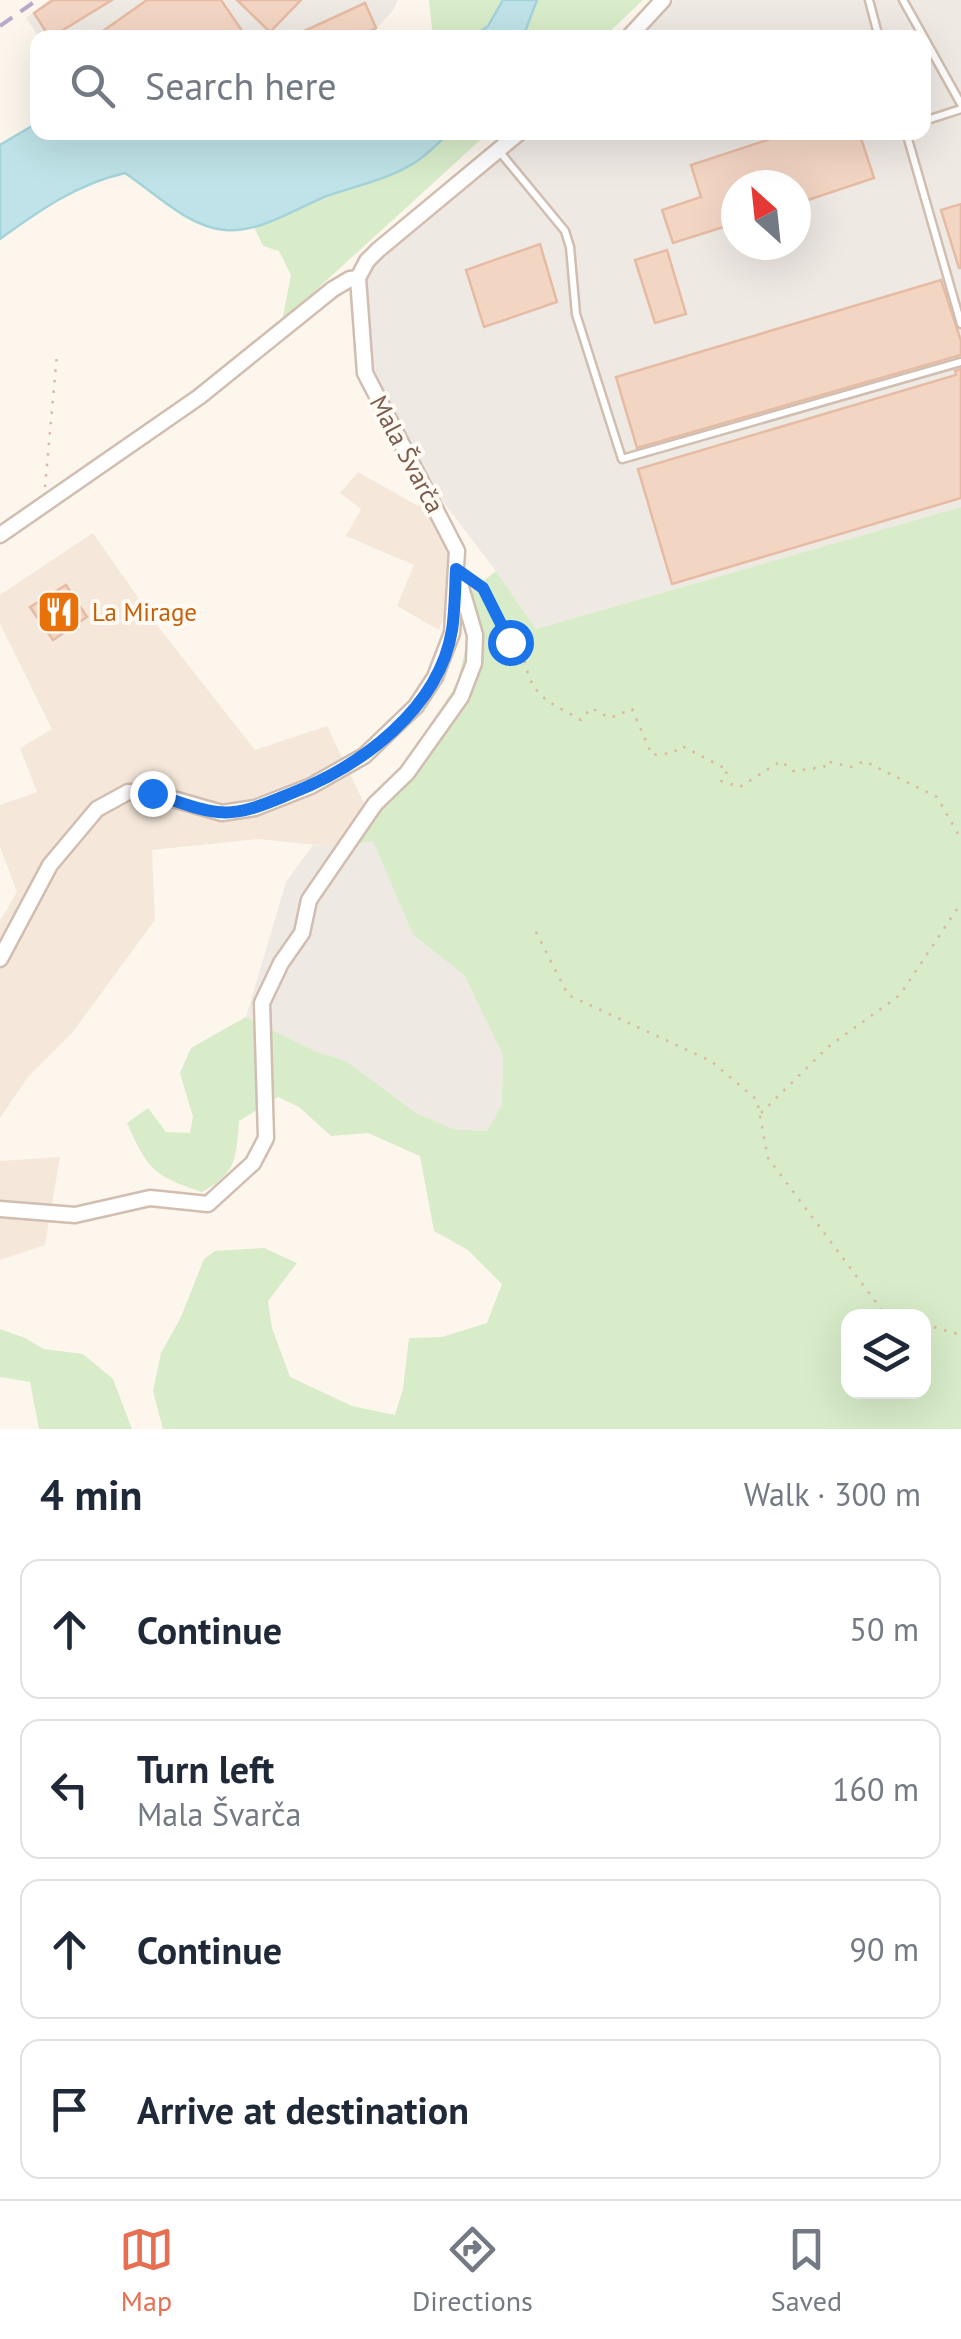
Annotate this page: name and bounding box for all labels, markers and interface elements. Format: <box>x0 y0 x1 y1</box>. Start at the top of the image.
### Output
search box <box>30 30 931 140</box>
icon: search <box>65 58 120 113</box>
text: Search here <box>145 61 337 110</box>
north arrow <box>721 170 811 260</box>
street label: Mala Švarča <box>363 390 451 518</box>
restaurant icon: La Mirage <box>36 589 82 635</box>
place label: La Mirage <box>92 596 197 628</box>
route start <box>488 620 534 666</box>
route end <box>130 771 176 817</box>
map controls <box>841 1309 931 1399</box>
button: layers <box>841 1309 931 1399</box>
text: 4 min <box>40 1467 142 1522</box>
text: Walk · 300 m <box>744 1473 921 1515</box>
icon: ahead <box>42 1602 97 1657</box>
text: Continue <box>137 1605 282 1654</box>
text: 50 m <box>850 1608 919 1650</box>
text: Turn left <box>137 1744 274 1793</box>
icon: left <box>42 1762 97 1817</box>
text: 160 m <box>832 1768 919 1810</box>
text: Mala Švarča <box>137 1793 301 1835</box>
icon: ahead <box>42 1922 97 1977</box>
text: Continue <box>137 1925 282 1974</box>
text: 90 m <box>850 1928 919 1970</box>
icon: arrive <box>42 2082 97 2137</box>
text: Arrive at destination <box>137 2085 469 2134</box>
tab: Map <box>119 2222 174 2319</box>
tab: Directions <box>412 2222 533 2319</box>
tab: Saved <box>771 2222 842 2319</box>

